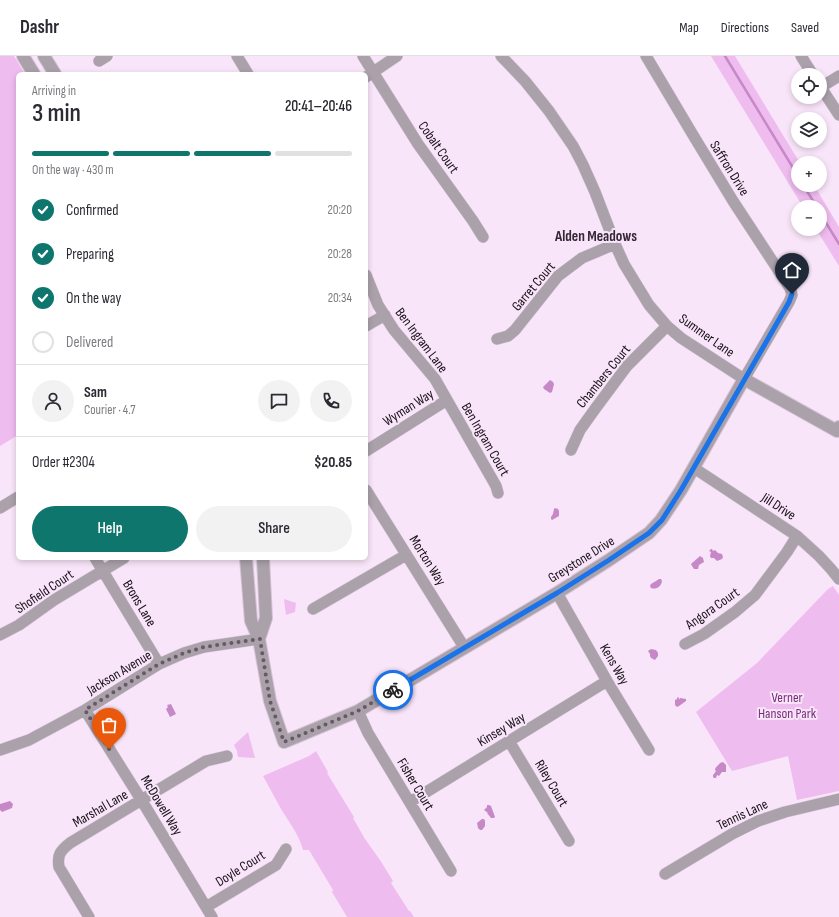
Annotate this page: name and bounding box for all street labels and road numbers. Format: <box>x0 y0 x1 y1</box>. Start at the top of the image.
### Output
street label: Cobalt Court <box>415 118 463 177</box>
street label: Saffron Drive <box>706 138 753 199</box>
street label: Garret Court <box>508 258 559 314</box>
street label: Ben Ingram Lane <box>392 304 452 376</box>
street label: Summer Lane <box>676 310 738 361</box>
street label: Chambers Court <box>573 341 634 411</box>
street label: Wyman Way <box>380 385 437 430</box>
street label: Ben Ingram Court <box>458 400 513 479</box>
street label: Jill Drive <box>758 489 799 524</box>
street label: Morton Way <box>406 532 450 589</box>
street label: Greystone Drive <box>545 532 618 587</box>
street label: Shofield Court <box>12 566 77 617</box>
street label: Brons Lane <box>119 577 160 630</box>
street label: Angora Court <box>681 584 742 634</box>
street label: Kens Way <box>596 641 633 688</box>
street label: Jackson Avenue <box>83 647 155 699</box>
street label: Kinsey Way <box>474 708 529 750</box>
street label: Fisher Court <box>393 755 438 813</box>
street label: Riley Court <box>531 757 572 810</box>
street label: McDowell Way <box>137 772 186 839</box>
street label: Marshal Lane <box>70 786 131 831</box>
street label: Tennis Lane <box>714 795 770 834</box>
street label: Doyle Court <box>212 847 268 890</box>

